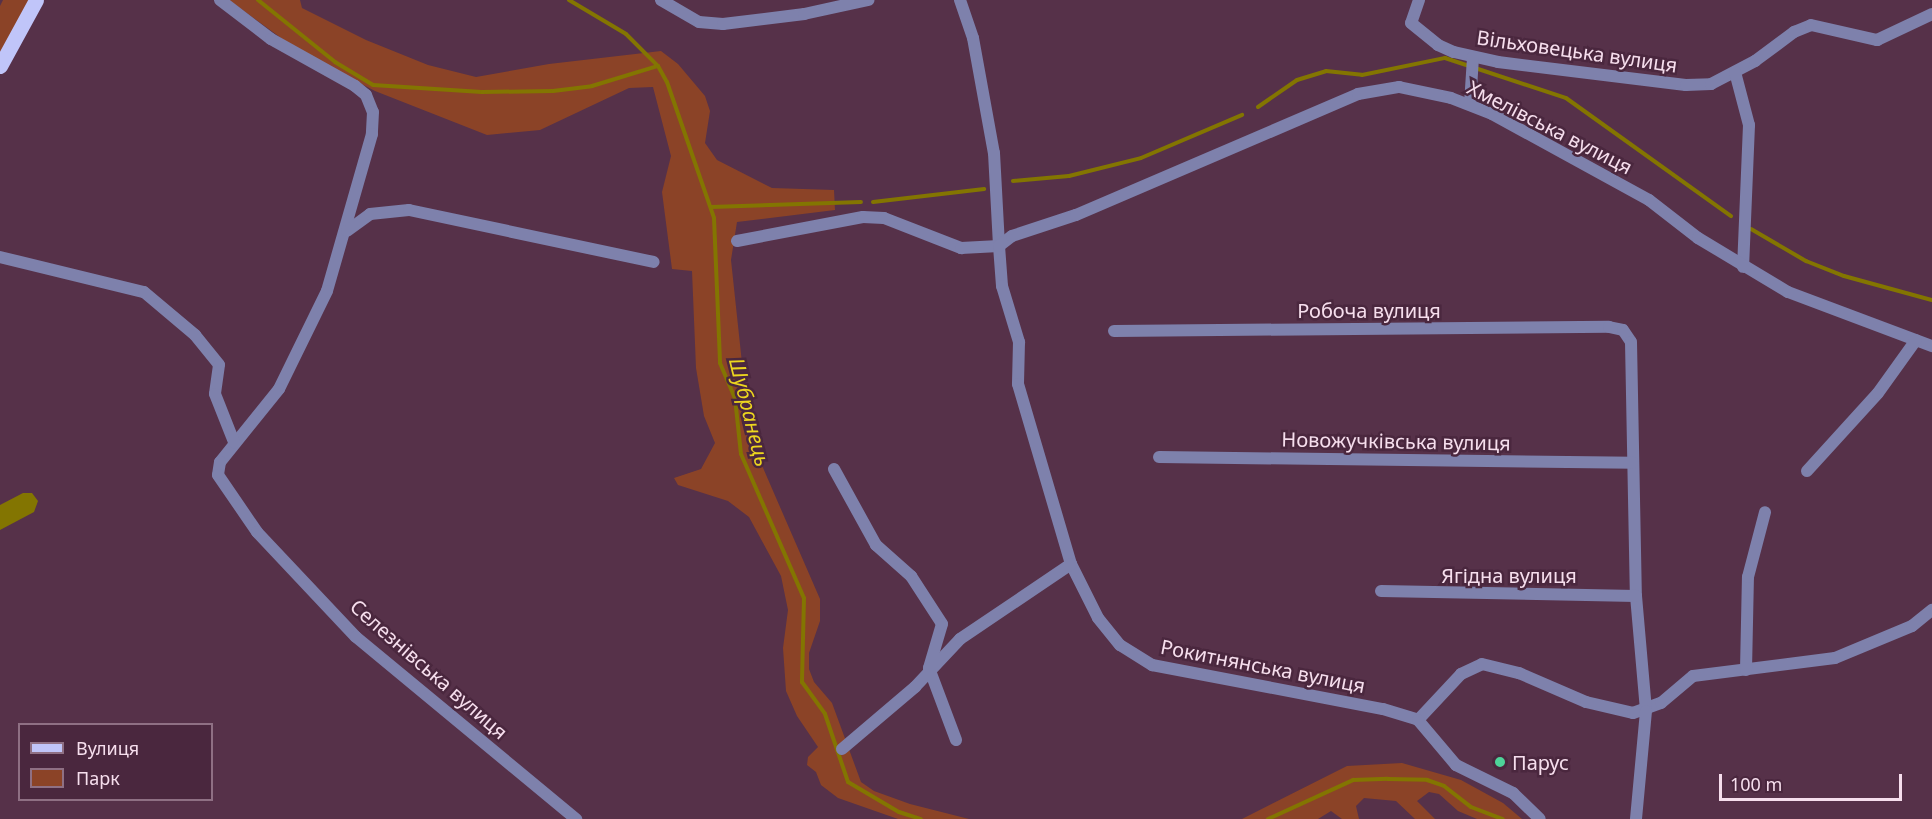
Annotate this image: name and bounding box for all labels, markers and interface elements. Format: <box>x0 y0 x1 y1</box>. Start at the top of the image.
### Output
street label: Вільховецька вулиця <box>1475 25 1679 77</box>
street label: Хмелівська вулиця <box>1464 75 1636 179</box>
street label: Робоча вулиця <box>1297 298 1441 322</box>
water label: Шубранець <box>724 355 776 469</box>
street label: Новожучківська вулиця <box>1281 427 1511 455</box>
street label: Ягідна вулиця <box>1441 563 1577 587</box>
street label: Селезнівська вулиця <box>345 594 513 744</box>
street label: Рокитнянська вулиця <box>1159 634 1367 698</box>
legend <box>18 723 213 801</box>
text: Вулиця <box>76 736 139 760</box>
place label: Парус <box>1512 750 1569 774</box>
marker: Парус <box>1493 755 1507 769</box>
scale bar <box>1722 762 1905 800</box>
text: Парк <box>76 766 120 790</box>
text: 100 m <box>1730 772 1782 796</box>

